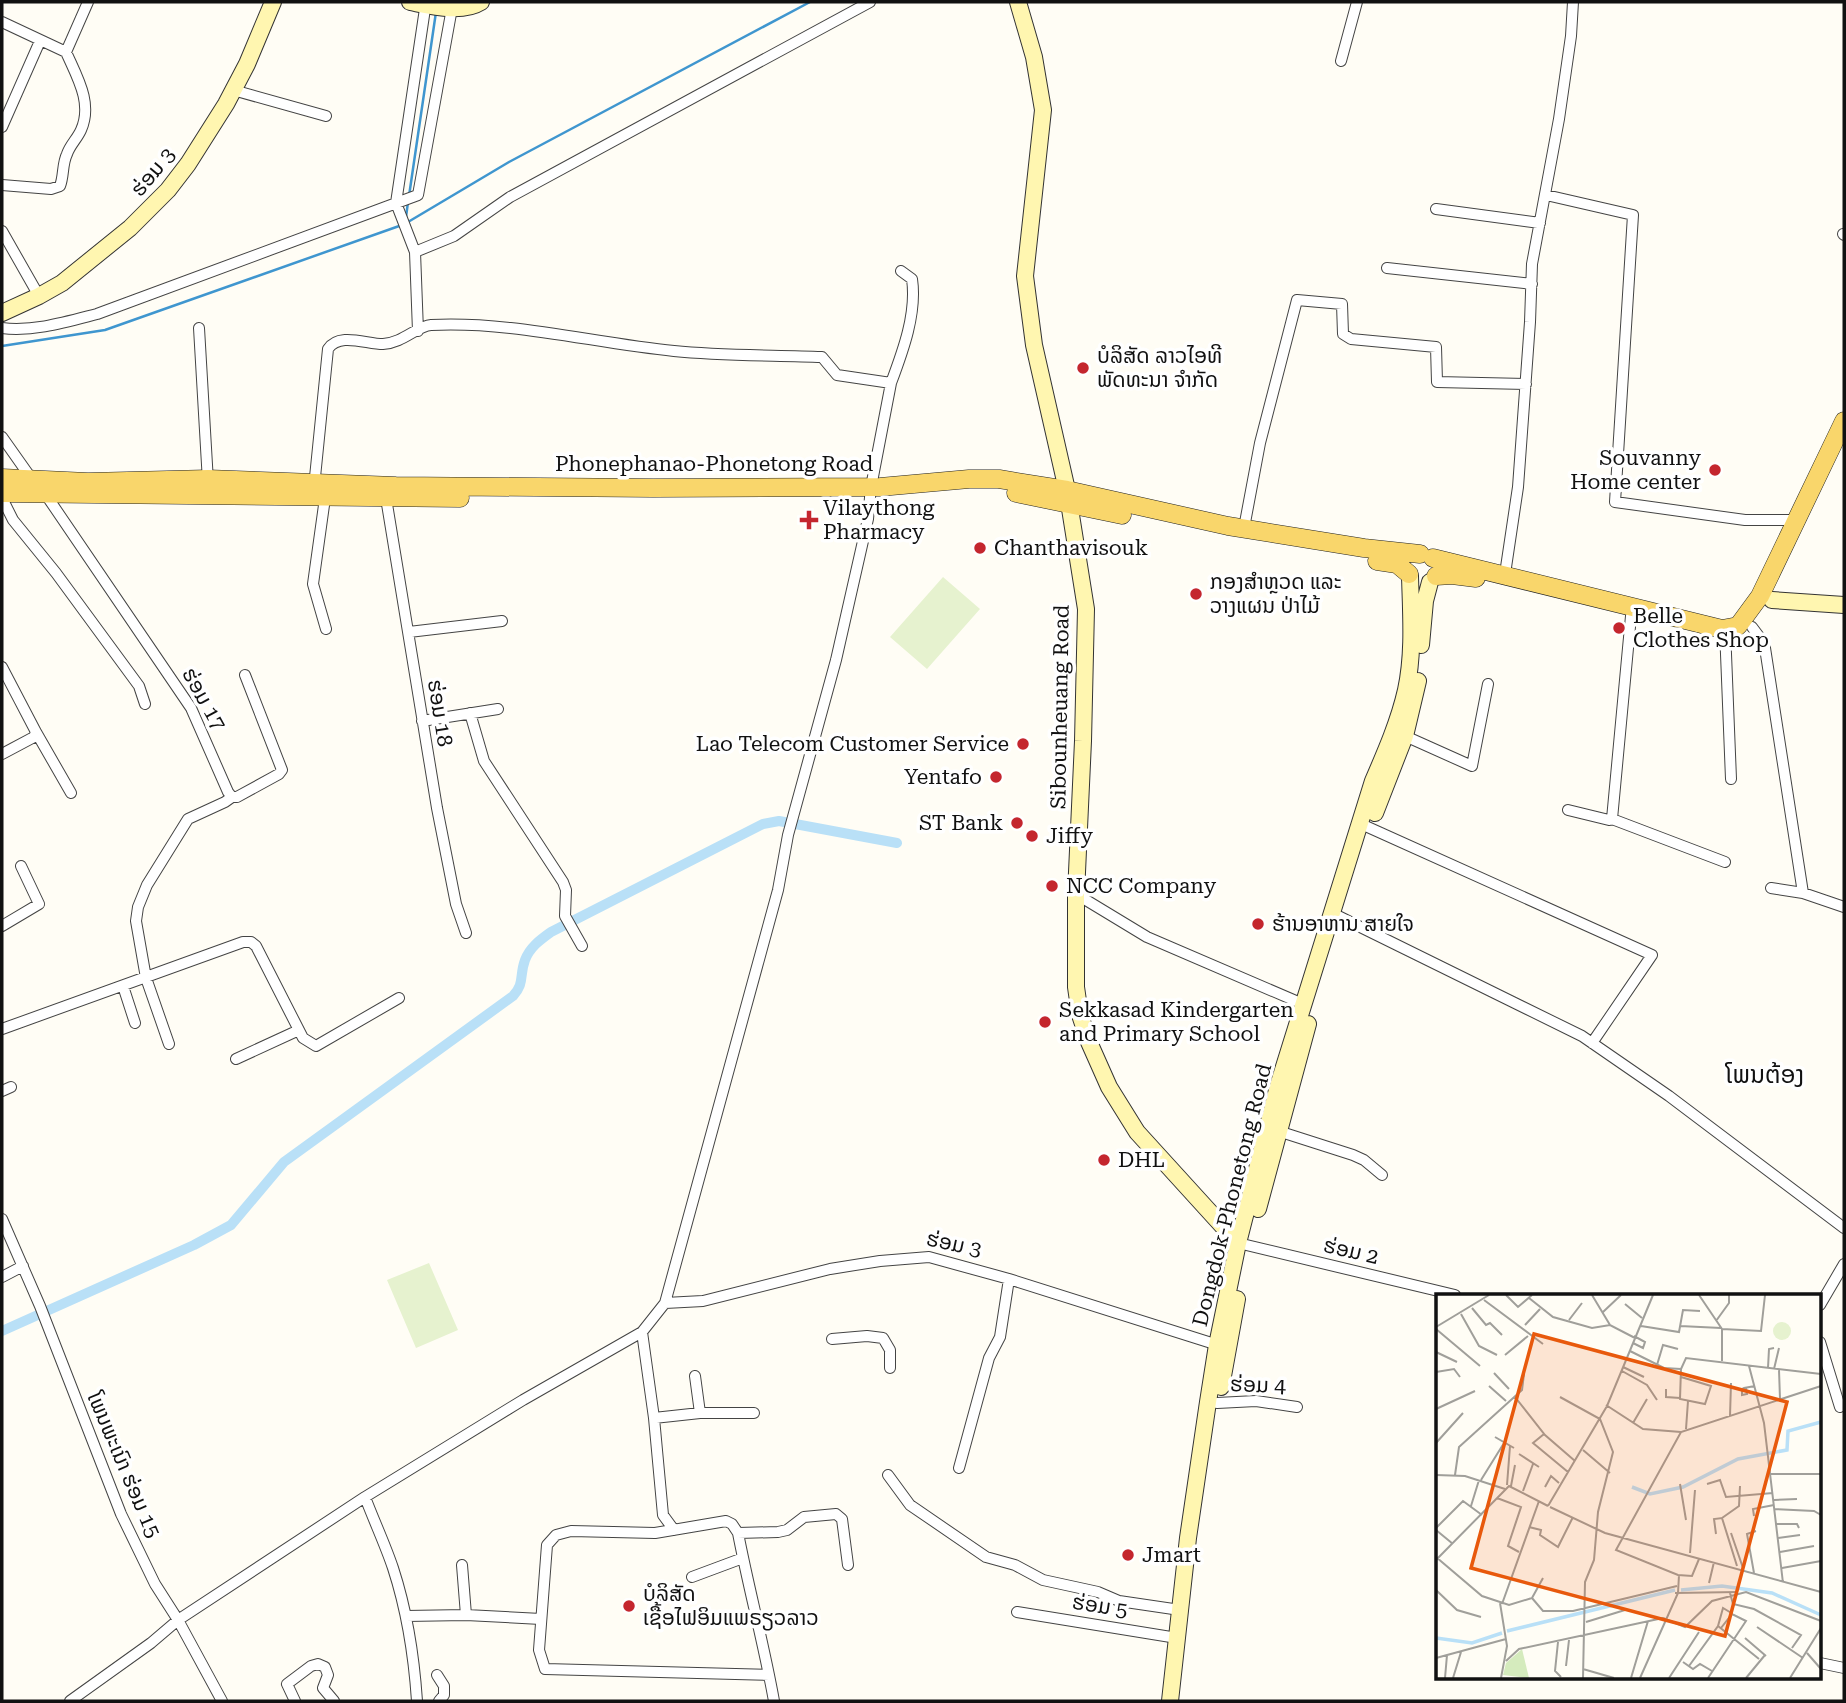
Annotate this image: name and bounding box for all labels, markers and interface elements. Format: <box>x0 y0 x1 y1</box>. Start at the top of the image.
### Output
street label: ຮ່ອມ 3 <box>126 143 180 201</box>
place label: ບໍລິສັດ ລາວໄອທີ ພັດທະນາ ຈຳກັດ <box>1097 343 1222 392</box>
marker: ບໍລິສັດ ລາວໄອທີ ພັດທະນາ ຈຳກັດ <box>1075 360 1091 376</box>
place label: Souvanny Home center <box>1570 446 1702 494</box>
street label: Phonephanao-Phonetong Road <box>555 452 874 476</box>
marker: Souvanny Home center <box>1707 462 1723 478</box>
place label: Vilaythong Pharmacy <box>823 496 935 544</box>
marker: Vilaythong Pharmacy <box>801 512 817 528</box>
place label: Chanthavisouk <box>994 536 1148 560</box>
marker: Chanthavisouk <box>972 540 988 556</box>
place label: ກອງສໍາຫຼວດ ແລະ ວາງແຜນ ປ່າໄມ້ <box>1210 570 1342 618</box>
marker: ກອງສໍາຫຼວດ ແລະ ວາງແຜນ ປ່າໄມ້ <box>1188 586 1204 602</box>
street label: Sibounheuang Road <box>1046 604 1074 809</box>
place label: Belle Clothes Shop <box>1633 604 1769 652</box>
marker: Belle Clothes Shop <box>1611 620 1627 636</box>
street label: ຮ່ອມ 17 <box>177 664 231 735</box>
street label: ຮ່ອມ 18 <box>423 678 457 748</box>
place label: Lao Telecom Customer Service <box>696 732 1009 756</box>
marker: Lao Telecom Customer Service <box>1015 736 1031 752</box>
place label: Yentafo <box>904 765 982 789</box>
marker: Yentafo <box>988 769 1004 785</box>
place label: ST Bank <box>919 811 1003 835</box>
marker: ST Bank <box>1009 815 1025 831</box>
place label: Jiffy <box>1046 824 1093 848</box>
marker: Jiffy <box>1024 828 1040 844</box>
place label: NCC Company <box>1066 874 1217 898</box>
marker: NCC Company <box>1044 878 1060 894</box>
place label: ຮ້ານອາຫານ ສາຍໃຈ <box>1272 912 1414 936</box>
marker: ຮ້ານອາຫານ ສາຍໃຈ <box>1250 916 1266 932</box>
place label: Sekkasad Kindergarten and Primary School <box>1059 998 1294 1046</box>
marker: Sekkasad Kindergarten and Primary School <box>1037 1014 1053 1030</box>
street label: Dongdok-Phonetong Road <box>1188 1061 1276 1329</box>
district label: ໂພນຕ້ອງ <box>1725 1061 1804 1089</box>
place label: DHL <box>1118 1148 1165 1172</box>
marker: DHL <box>1096 1152 1112 1168</box>
street label: ຮ່ອມ 3 <box>924 1226 984 1262</box>
street label: ຮ່ອມ 2 <box>1321 1233 1381 1269</box>
inset map <box>1436 1294 1822 1678</box>
street label: ຮ່ອມ 4 <box>1230 1372 1287 1398</box>
street label: ໂພນພະເນົາ ຮ່ອມ 15 <box>82 1388 166 1541</box>
place label: Jmart <box>1142 1543 1201 1567</box>
marker: Jmart <box>1120 1547 1136 1563</box>
place label: ບໍລິສັດ ເຊື້ອໄຟອິມແພຣຽວລາວ <box>643 1582 819 1631</box>
street label: ຮ່ອມ 5 <box>1071 1590 1129 1622</box>
marker: ບໍລິສັດ ເຊື້ອໄຟອິມແພຣຽວລາວ <box>621 1598 637 1614</box>

